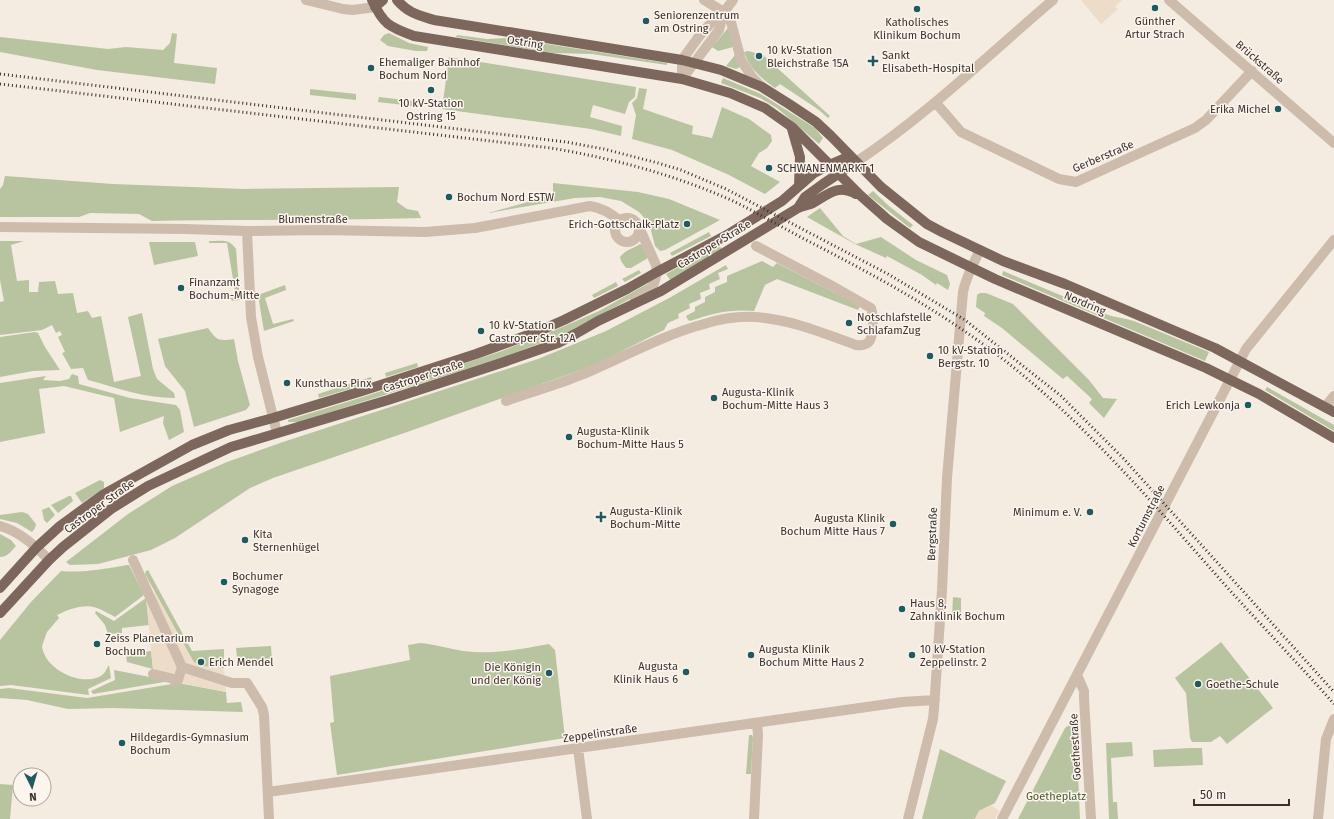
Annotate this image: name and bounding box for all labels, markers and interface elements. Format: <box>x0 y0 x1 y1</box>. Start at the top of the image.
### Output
marker: Günther Artur Strach <box>1150 3 1160 13</box>
marker: Katholisches Klinikum Bochum <box>912 4 922 14</box>
place label: Seniorenzentrum am Ostring <box>654 9 740 35</box>
place label: Günther Artur Strach <box>1125 15 1185 41</box>
marker: Seniorenzentrum am Ostring <box>641 16 651 26</box>
place label: Katholisches Klinikum Bochum <box>873 16 961 42</box>
street label: Ostring <box>506 33 544 52</box>
street label: Brückstraße <box>1233 38 1286 87</box>
place label: 10 kV-Station Bleichstraße 15A <box>767 44 849 70</box>
place label: Sankt Elisabeth-Hospital <box>882 49 974 75</box>
marker: 10 kV-Station Bleichstraße 15A <box>754 51 764 61</box>
marker: Sankt Elisabeth-Hospital <box>867 55 879 67</box>
place label: Ehemaliger Bahnhof Bochum Nord <box>379 56 481 82</box>
marker: Ehemaliger Bahnhof Bochum Nord <box>366 63 376 73</box>
marker: 10 kV-Station Ostring 15 <box>426 85 436 95</box>
place label: 10 kV-Station Ostring 15 <box>398 97 464 123</box>
place label: Erika Michel <box>1210 103 1270 116</box>
marker: Erika Michel <box>1273 104 1283 114</box>
street label: Gerberstraße <box>1071 138 1136 175</box>
place label: SCHWANENMARKT 1 <box>777 162 874 175</box>
marker: SCHWANENMARKT 1 <box>764 163 774 173</box>
place label: Bochum Nord ESTW <box>457 191 554 204</box>
marker: Bochum Nord ESTW <box>444 192 454 202</box>
street label: Blumenstraße <box>278 213 348 226</box>
street label: Castroper Straße <box>675 217 753 271</box>
place label: Erich-Gottschalk-Platz <box>569 218 679 231</box>
marker: Erich-Gottschalk-Platz <box>682 219 692 229</box>
place label: Finanzamt Bochum-Mitte <box>189 276 260 302</box>
marker: Finanzamt Bochum-Mitte <box>176 283 186 293</box>
street label: Nordring <box>1062 289 1108 318</box>
place label: Notschlafstelle SchlafamZug <box>857 311 932 337</box>
marker: Notschlafstelle SchlafamZug <box>844 318 854 328</box>
place label: 10 kV-Station Castroper Str. 12A <box>489 319 576 345</box>
marker: 10 kV-Station Castroper Str. 12A <box>476 326 486 336</box>
place label: 10 kV-Station Bergstr. 10 <box>938 344 1003 370</box>
marker: 10 kV-Station Bergstr. 10 <box>925 351 935 361</box>
street label: Castroper Straße <box>381 357 465 396</box>
place label: Kunsthaus Pinx <box>295 377 372 390</box>
marker: Kunsthaus Pinx <box>282 378 292 388</box>
place label: Augusta-Klinik Bochum-Mitte Haus 3 <box>722 386 829 412</box>
marker: Augusta-Klinik Bochum-Mitte Haus 3 <box>709 393 719 403</box>
place label: Erich Lewkonja <box>1166 399 1240 412</box>
marker: Erich Lewkonja <box>1243 400 1253 410</box>
place label: Augusta-Klinik Bochum-Mitte Haus 5 <box>577 425 684 451</box>
marker: Augusta-Klinik Bochum-Mitte Haus 5 <box>564 432 574 442</box>
street label: Castroper Straße <box>62 477 137 536</box>
street label: Kortumstraße <box>1125 483 1168 550</box>
place label: Augusta-Klinik Bochum-Mitte <box>610 505 682 531</box>
place label: Minimum e. V. <box>1013 506 1082 519</box>
street label: Bergstraße <box>925 507 940 561</box>
marker: Minimum e. V. <box>1085 507 1095 517</box>
marker: Augusta-Klinik Bochum-Mitte <box>595 511 607 523</box>
place label: Augusta Klinik Bochum Mitte Haus 7 <box>780 512 885 538</box>
marker: Augusta Klinik Bochum Mitte Haus 7 <box>888 519 898 529</box>
place label: Kita Sternenhügel <box>253 528 320 554</box>
marker: Kita Sternenhügel <box>240 535 250 545</box>
place label: Bochumer Synagoge <box>232 570 284 596</box>
marker: Bochumer Synagoge <box>219 577 229 587</box>
place label: Haus 8, Zahnklinik Bochum <box>910 597 1005 623</box>
marker: Haus 8, Zahnklinik Bochum <box>897 604 907 614</box>
place label: Zeiss Planetarium Bochum <box>105 632 194 658</box>
marker: Zeiss Planetarium Bochum <box>92 639 102 649</box>
place label: Augusta Klinik Bochum Mitte Haus 2 <box>759 643 864 669</box>
place label: 10 kV-Station Zeppelinstr. 2 <box>920 643 987 669</box>
marker: Augusta Klinik Bochum Mitte Haus 2 <box>746 650 756 660</box>
marker: 10 kV-Station Zeppelinstr. 2 <box>907 650 917 660</box>
place label: Erich Mendel <box>209 656 274 669</box>
marker: Erich Mendel <box>196 657 206 667</box>
place label: Augusta Klinik Haus 6 <box>613 660 678 686</box>
place label: Die Königin und der König <box>471 661 541 687</box>
marker: Augusta Klinik Haus 6 <box>681 667 691 677</box>
marker: Die Königin und der König <box>544 668 554 678</box>
place label: Goethe-Schule <box>1206 678 1279 691</box>
marker: Goethe-Schule <box>1193 679 1203 689</box>
street label: Goethestraße <box>1067 713 1084 781</box>
street label: Zeppelinstraße <box>562 722 638 745</box>
place label: Hildegardis-Gymnasium Bochum <box>130 731 249 757</box>
marker: Hildegardis-Gymnasium Bochum <box>117 738 127 748</box>
north arrow <box>12 767 52 807</box>
scale bar <box>1194 781 1289 807</box>
text: 50 m <box>1200 788 1226 802</box>
text: N <box>29 790 37 803</box>
park label: Goetheplatz <box>1026 790 1086 803</box>

